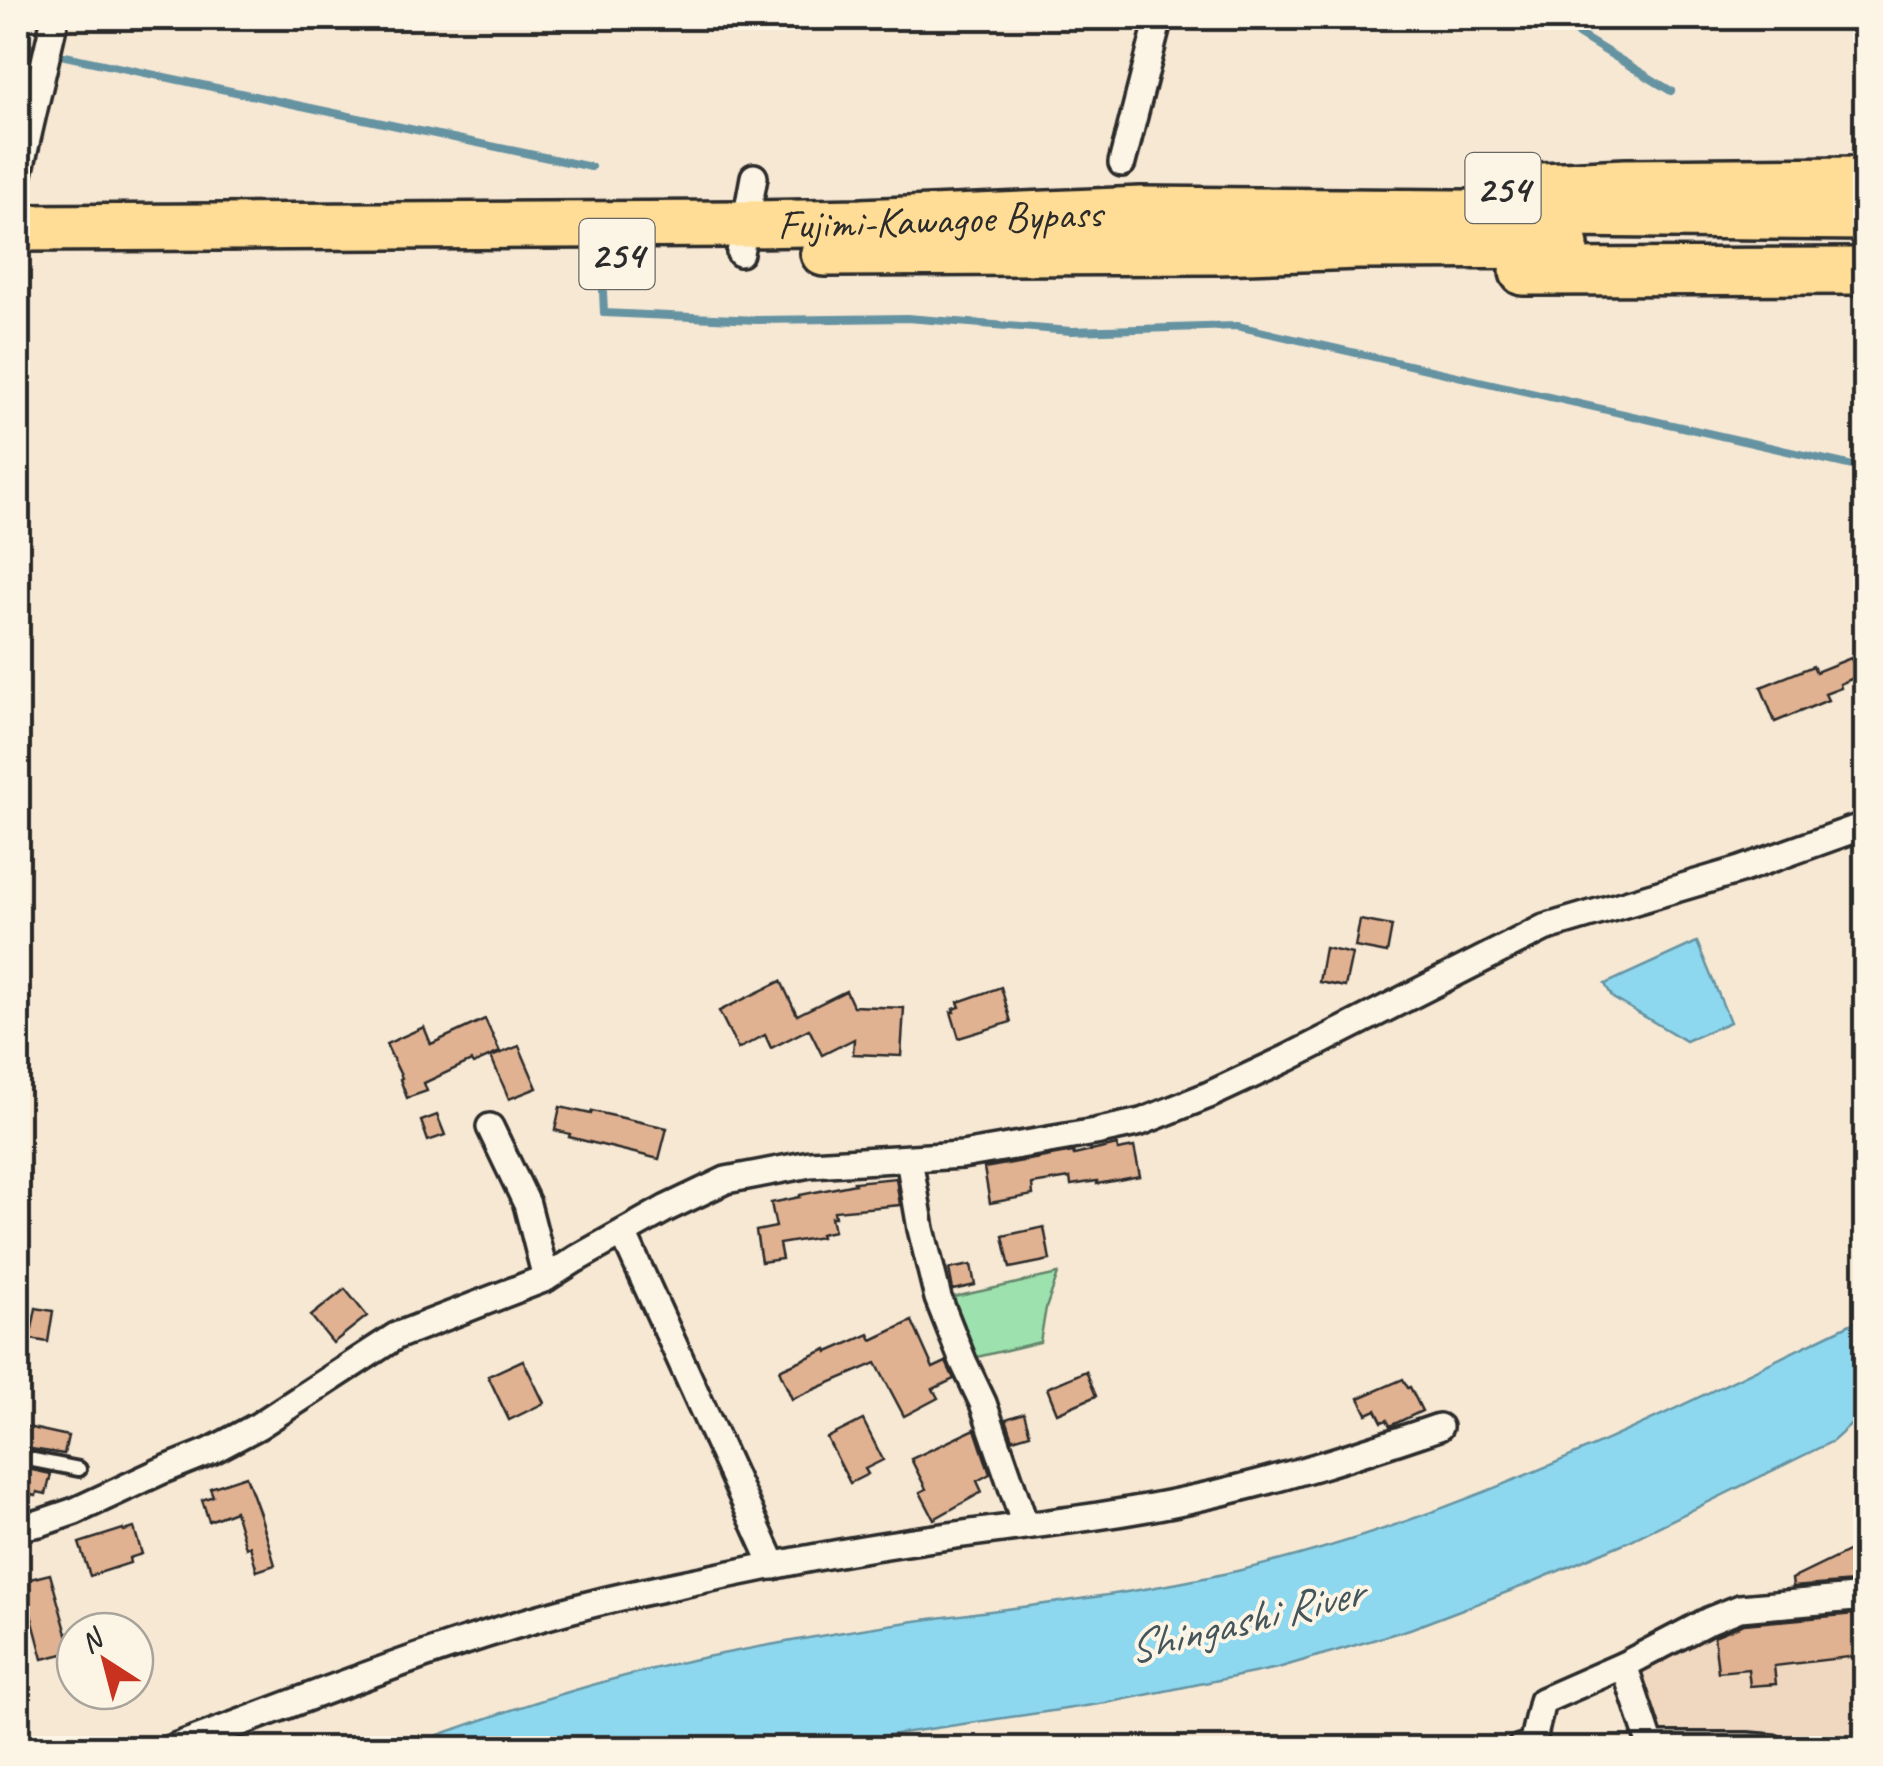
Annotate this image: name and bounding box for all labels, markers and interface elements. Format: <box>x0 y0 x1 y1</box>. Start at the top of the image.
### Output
road number: 254 <box>1466 153 1540 223</box>
street label: Fujimi-Kawagoe Bypass <box>777 187 1107 251</box>
road number: 254 <box>580 219 654 289</box>
water label: Shingashi River <box>1121 1562 1375 1677</box>
north arrow <box>55 1611 155 1711</box>
text: N <box>73 1619 112 1660</box>

